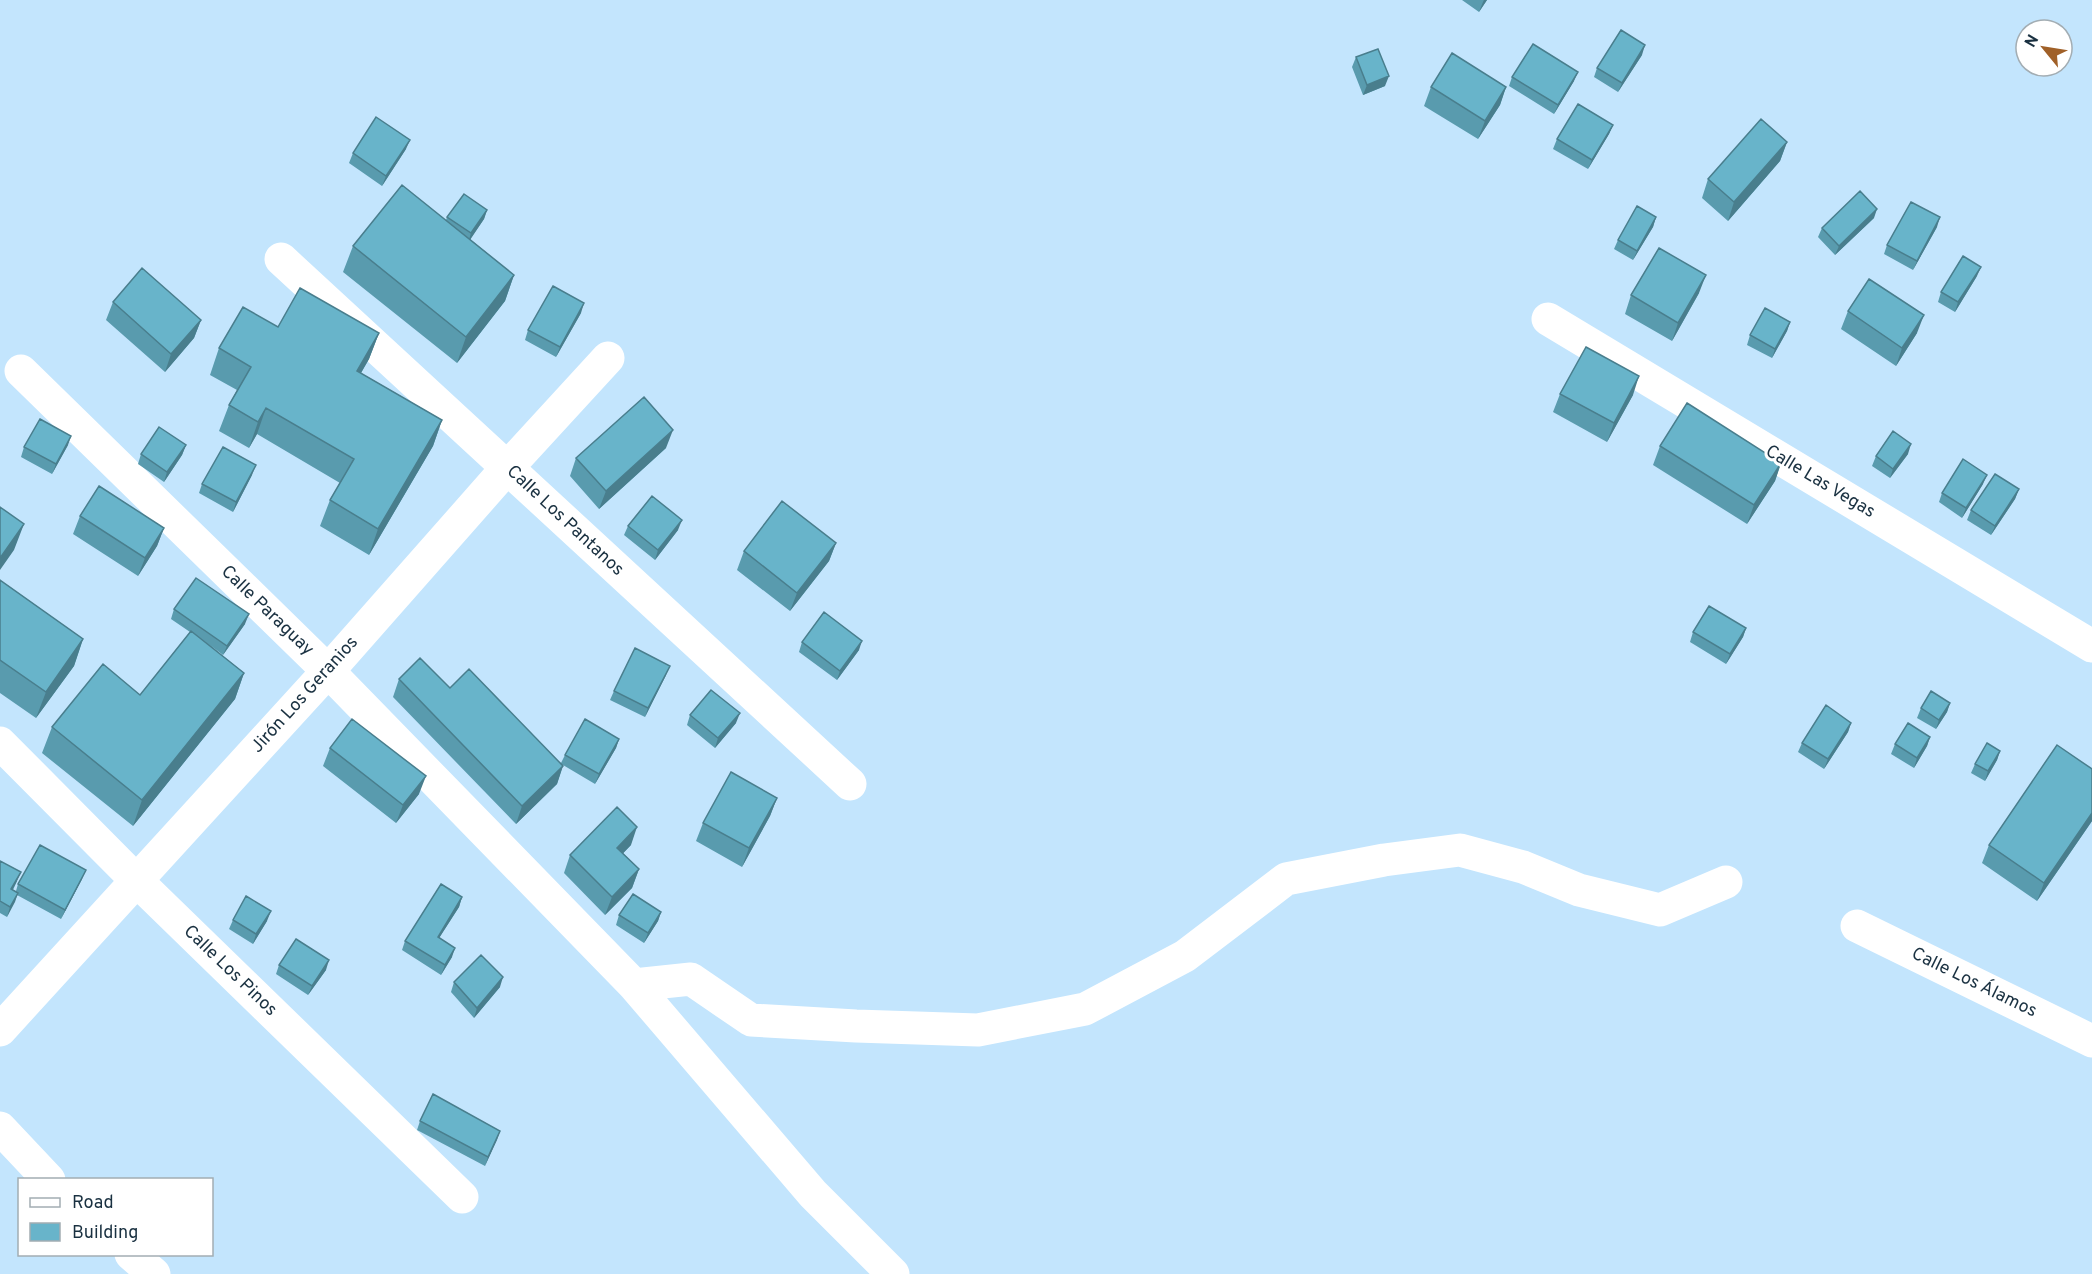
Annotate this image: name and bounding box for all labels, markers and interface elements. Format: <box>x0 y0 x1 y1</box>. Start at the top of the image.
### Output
north arrow <box>2014 18 2074 78</box>
text: N <box>2021 32 2044 51</box>
street label: Calle Las Vegas <box>1761 440 1879 524</box>
street label: Calle Los Pantanos <box>501 461 629 581</box>
street label: Calle Paraguay <box>216 561 318 661</box>
street label: Jirón Los Geranios <box>246 632 364 758</box>
street label: Calle Los Pinos <box>178 920 282 1022</box>
street label: Calle Los Álamos <box>1907 941 2041 1023</box>
legend <box>18 1178 213 1256</box>
text: Road <box>72 1192 114 1215</box>
text: Building <box>72 1222 138 1245</box>

